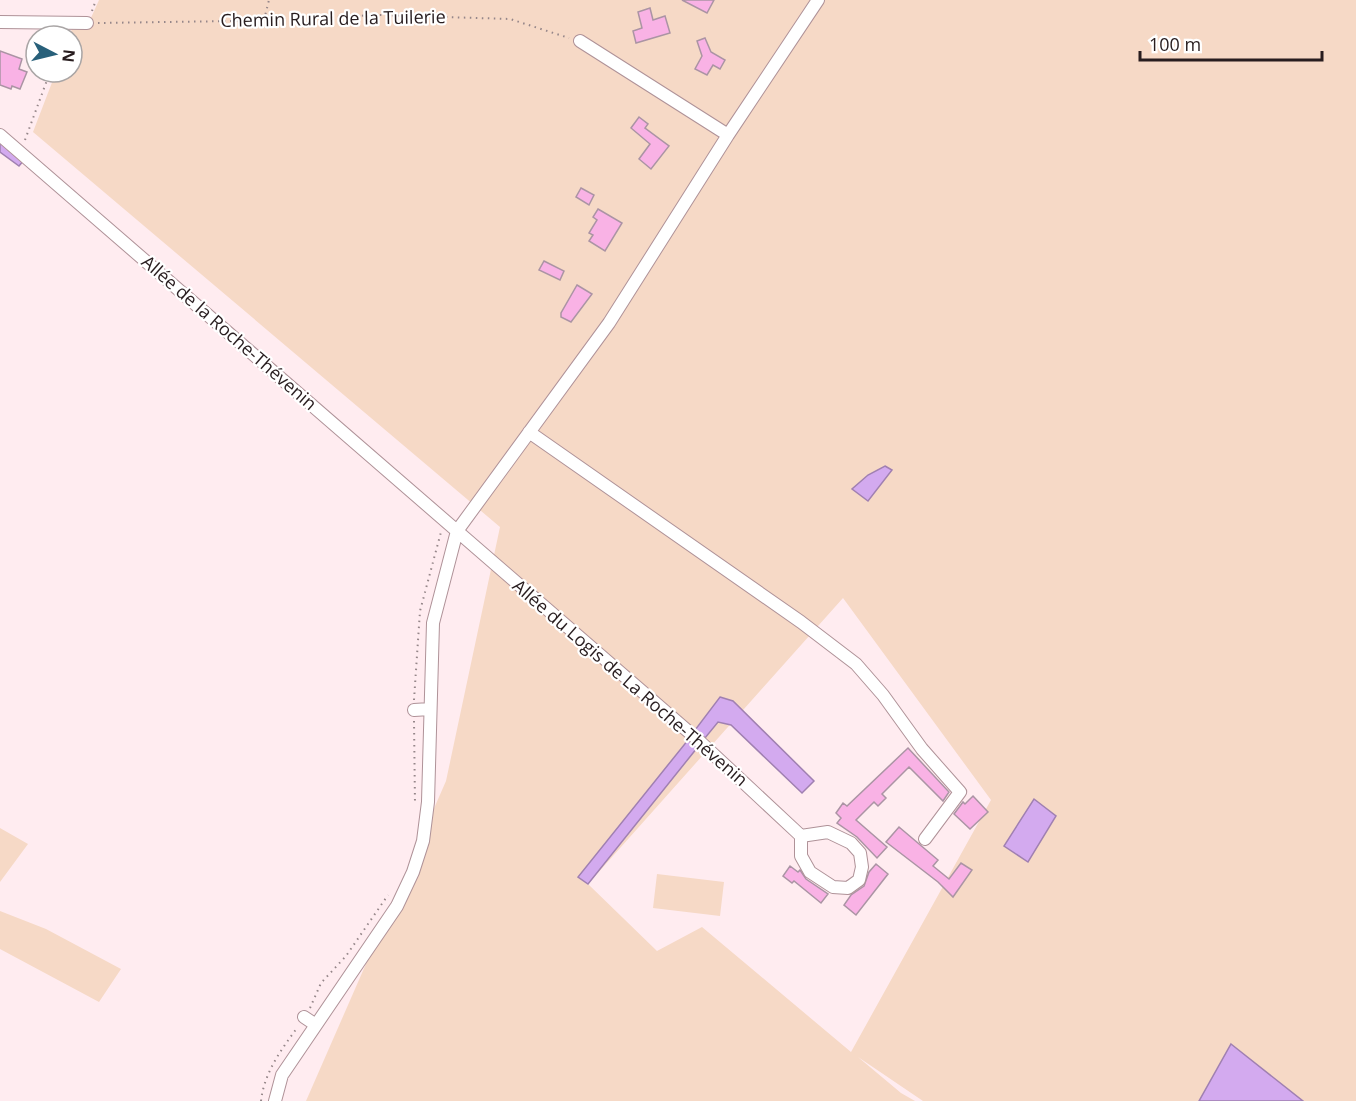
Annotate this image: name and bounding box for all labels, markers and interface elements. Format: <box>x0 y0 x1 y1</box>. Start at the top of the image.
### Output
street label: Chemin Rural de la Tuilerie <box>220 4 446 32</box>
north arrow <box>24 24 84 84</box>
scale bar <box>1140 24 1322 62</box>
text: 100 m <box>1149 32 1201 56</box>
text: N <box>57 48 81 64</box>
street label: Allée de la Roche-Thévenin <box>137 249 322 415</box>
street label: Allée du Logis de La Roche-Thévenin <box>508 573 753 791</box>

